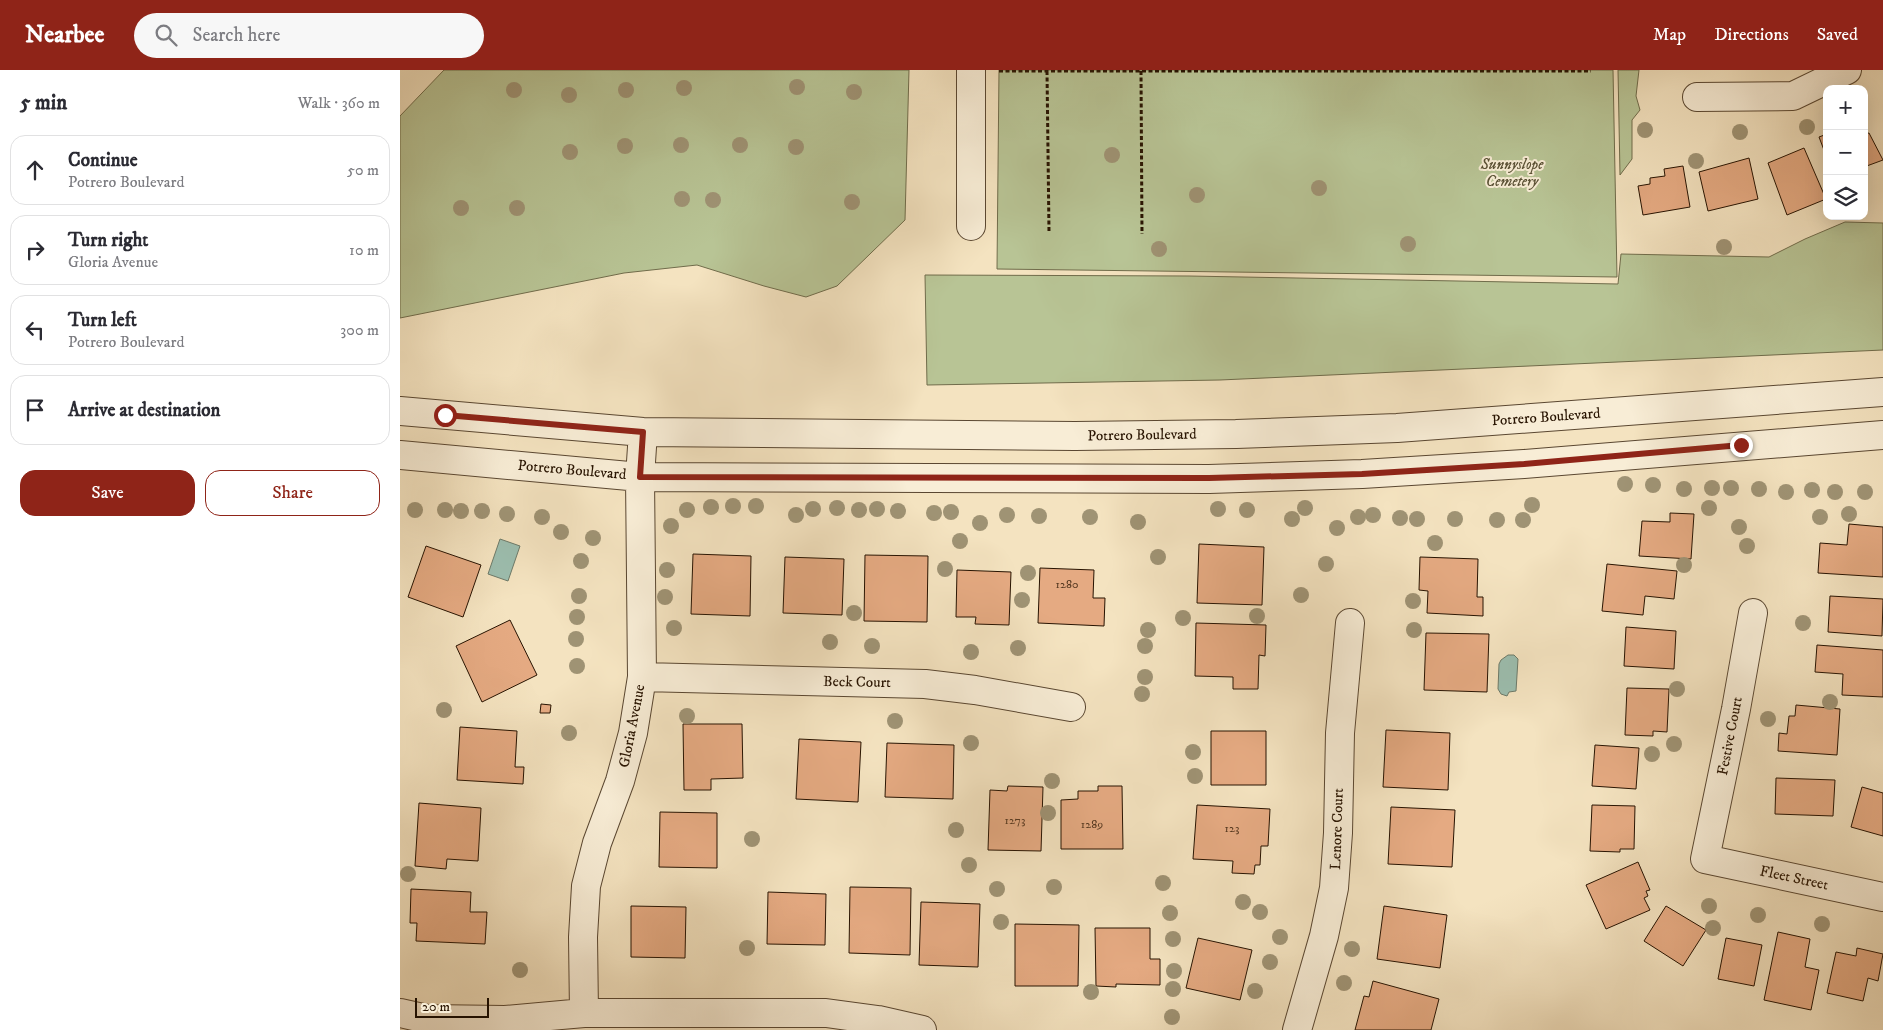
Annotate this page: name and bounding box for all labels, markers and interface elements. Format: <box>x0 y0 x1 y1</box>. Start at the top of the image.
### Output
search box <box>134 13 484 58</box>
text: Nearbee <box>25 20 104 50</box>
icon: search <box>152 21 180 49</box>
text: Search here <box>192 24 280 47</box>
text: Map <box>1653 24 1686 46</box>
text: Directions <box>1714 24 1789 46</box>
text: Saved <box>1817 24 1858 46</box>
map controls <box>1823 85 1868 220</box>
button: + <box>1823 85 1868 130</box>
text: 5 min <box>20 90 67 116</box>
text: Walk · 360 m <box>298 93 380 113</box>
button: − <box>1823 130 1868 175</box>
text: Continue <box>68 149 138 172</box>
park label: Sunnyslope Cemetery <box>1480 155 1544 191</box>
icon: ahead <box>21 156 49 184</box>
text: 50 m <box>347 160 379 180</box>
text: Potrero Boulevard <box>68 172 184 192</box>
button: layers <box>1823 175 1868 220</box>
text: Turn right <box>68 229 148 252</box>
icon: right <box>21 236 49 264</box>
text: 10 m <box>349 240 379 260</box>
text: Gloria Avenue <box>68 252 158 272</box>
text: Turn left <box>68 309 137 332</box>
icon: left <box>21 316 49 344</box>
text: 300 m <box>340 320 379 340</box>
text: Potrero Boulevard <box>68 332 184 352</box>
icon: arrive <box>21 396 49 424</box>
text: Arrive at destination <box>68 399 220 422</box>
route start <box>434 404 457 427</box>
street label: Potrero Boulevard <box>1491 404 1602 430</box>
street label: Potrero Boulevard <box>1087 425 1197 445</box>
route end <box>1730 434 1753 457</box>
street label: Potrero Boulevard <box>517 456 628 484</box>
button: Save <box>20 470 195 516</box>
button: Share <box>205 470 380 516</box>
house number: 1280 <box>1056 577 1078 592</box>
street label: Beck Court <box>823 672 891 692</box>
street label: Gloria Avenue <box>615 683 649 769</box>
street label: Festive Court <box>1713 695 1747 777</box>
street label: Lenore Court <box>1326 788 1348 870</box>
house number: 1273 <box>1005 813 1025 828</box>
house number: 1289 <box>1081 817 1103 832</box>
house number: 123 <box>1225 821 1239 836</box>
street label: Fleet Street <box>1758 861 1830 895</box>
scale bar <box>415 995 489 1018</box>
text: 20 m <box>422 998 450 1016</box>

